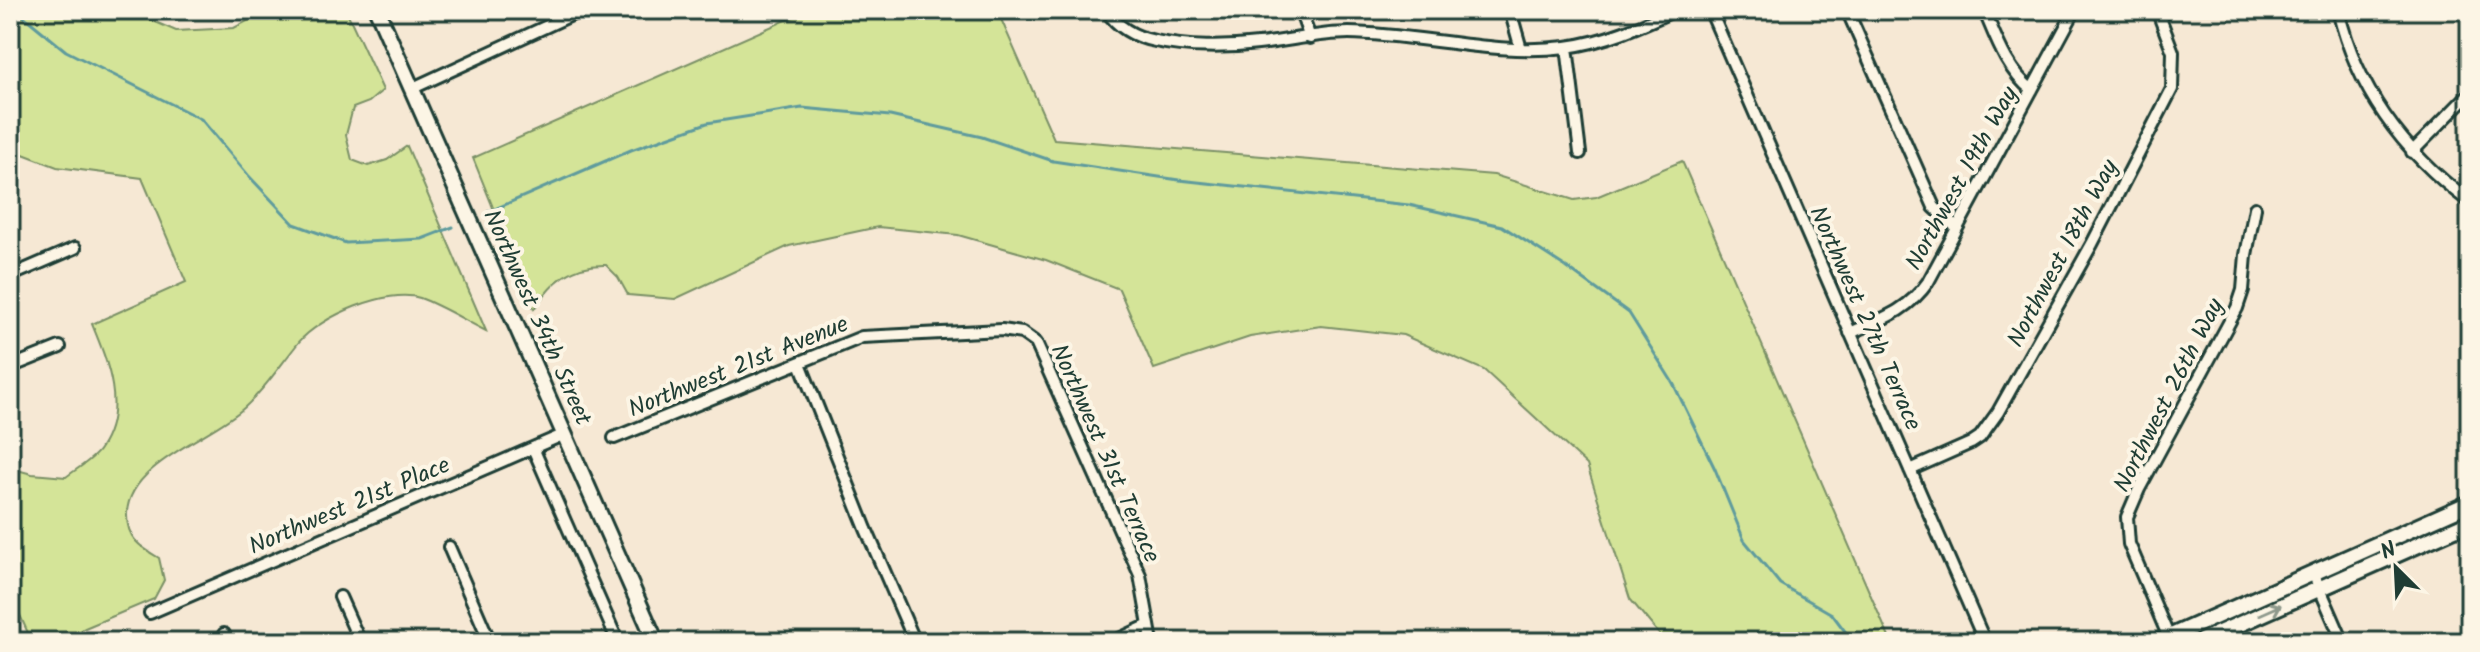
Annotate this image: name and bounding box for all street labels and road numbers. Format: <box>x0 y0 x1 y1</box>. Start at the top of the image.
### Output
street label: Northwest 19th Way <box>1895 79 2030 278</box>
street label: Northwest 18th Way <box>1997 152 2130 355</box>
street label: Northwest 27th Terrace <box>1798 200 1932 437</box>
street label: Northwest 34th Street <box>471 203 602 433</box>
street label: Northwest 26th Way <box>2103 291 2236 500</box>
street label: Northwest 21st Avenue <box>623 305 855 429</box>
street label: Northwest 31st Terrace <box>1039 338 1171 569</box>
street label: Northwest 21st Place <box>243 446 457 566</box>

